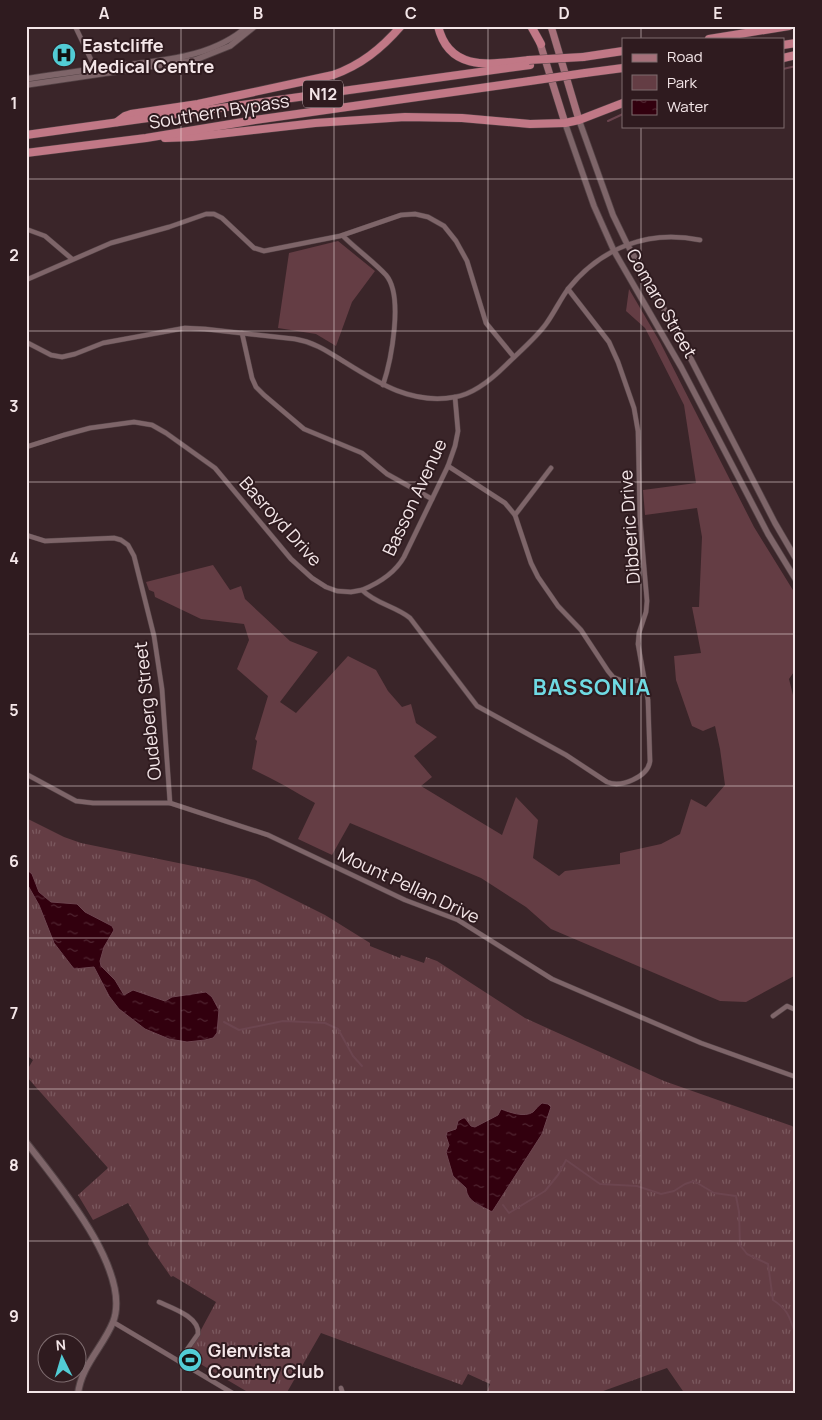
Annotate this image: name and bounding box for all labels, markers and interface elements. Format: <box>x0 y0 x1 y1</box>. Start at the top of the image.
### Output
text: A <box>99 2 110 24</box>
text: B <box>253 2 263 24</box>
text: C <box>405 2 417 24</box>
text: D <box>558 2 570 24</box>
text: E <box>713 2 723 24</box>
place label: Eastcliffe Medical Centre <box>82 33 215 78</box>
legend <box>622 38 784 128</box>
hospital icon: Eastcliffe Medical Centre <box>51 42 77 68</box>
text: Road <box>667 46 703 67</box>
text: Park <box>667 72 697 93</box>
road number: N12 <box>303 80 343 108</box>
street label: Southern Bypass <box>147 88 291 134</box>
text: 1 <box>10 92 18 114</box>
text: Water <box>667 96 709 117</box>
text: 2 <box>9 244 19 266</box>
street label: Comaro Street <box>621 244 703 362</box>
text: 3 <box>9 395 19 417</box>
street label: Basson Avenue <box>376 435 452 559</box>
street label: Dibberic Drive <box>613 469 645 585</box>
street label: Basroyd Drive <box>234 471 328 571</box>
text: 4 <box>9 547 19 569</box>
street label: Oudeberg Street <box>128 640 166 782</box>
district label: BASSONIA <box>533 672 651 702</box>
text: 5 <box>9 699 19 721</box>
street label: Mount Pellan Drive <box>334 842 484 928</box>
text: 6 <box>9 850 19 872</box>
text: 7 <box>10 1002 18 1024</box>
text: 8 <box>9 1154 19 1176</box>
text: 9 <box>9 1305 19 1327</box>
north arrow <box>38 1332 88 1382</box>
text: N <box>55 1335 67 1354</box>
place label: Glenvista Country Club <box>208 1338 324 1383</box>
sports icon: Glenvista Country Club <box>177 1347 203 1373</box>

